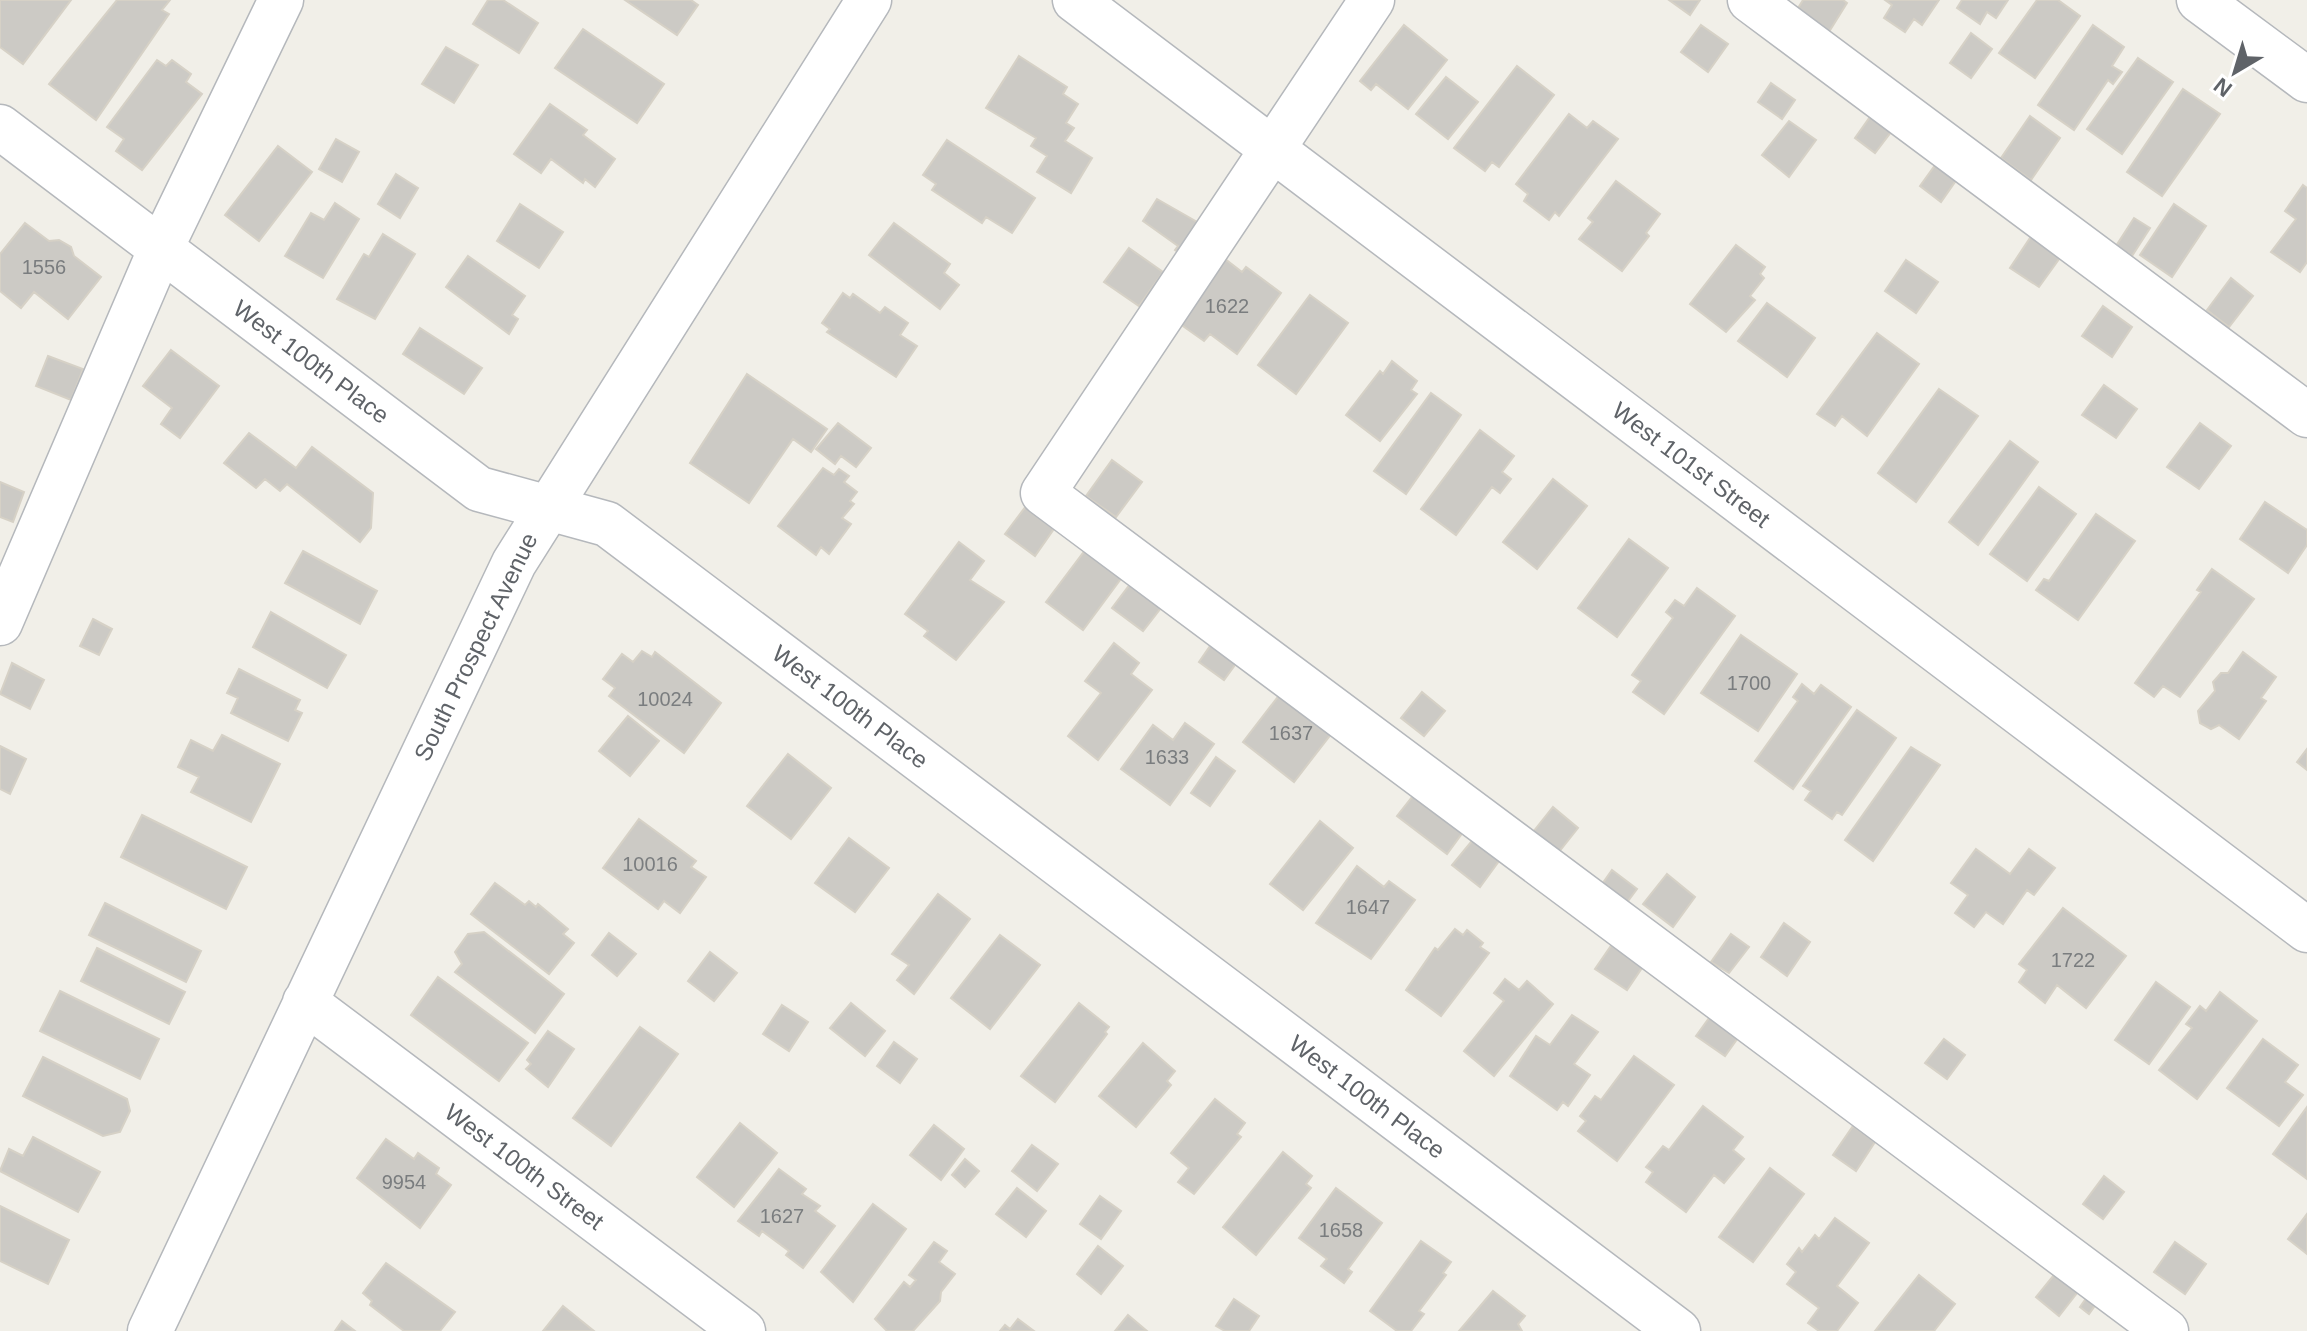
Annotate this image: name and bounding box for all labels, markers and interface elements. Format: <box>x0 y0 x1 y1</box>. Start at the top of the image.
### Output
north arrow <box>2195 32 2275 112</box>
text: N <box>2209 73 2237 102</box>
house number: 1556 <box>22 256 66 278</box>
street label: West 100th Place <box>228 294 394 429</box>
house number: 1622 <box>1205 295 1249 317</box>
street label: West 101st Street <box>1607 397 1776 533</box>
street label: South Prospect Avenue <box>409 528 543 765</box>
street label: West 100th Place <box>767 639 933 774</box>
house number: 1700 <box>1727 672 1771 694</box>
house number: 10024 <box>637 688 693 710</box>
house number: 1637 <box>1269 722 1313 744</box>
house number: 1633 <box>1145 746 1189 768</box>
house number: 10016 <box>622 853 678 875</box>
house number: 1647 <box>1346 896 1390 918</box>
house number: 1722 <box>2051 949 2095 971</box>
street label: West 100th Place <box>1284 1029 1450 1164</box>
street label: West 100th Street <box>440 1098 609 1235</box>
house number: 9954 <box>382 1171 426 1193</box>
house number: 1627 <box>760 1205 804 1227</box>
house number: 1658 <box>1319 1219 1363 1241</box>

